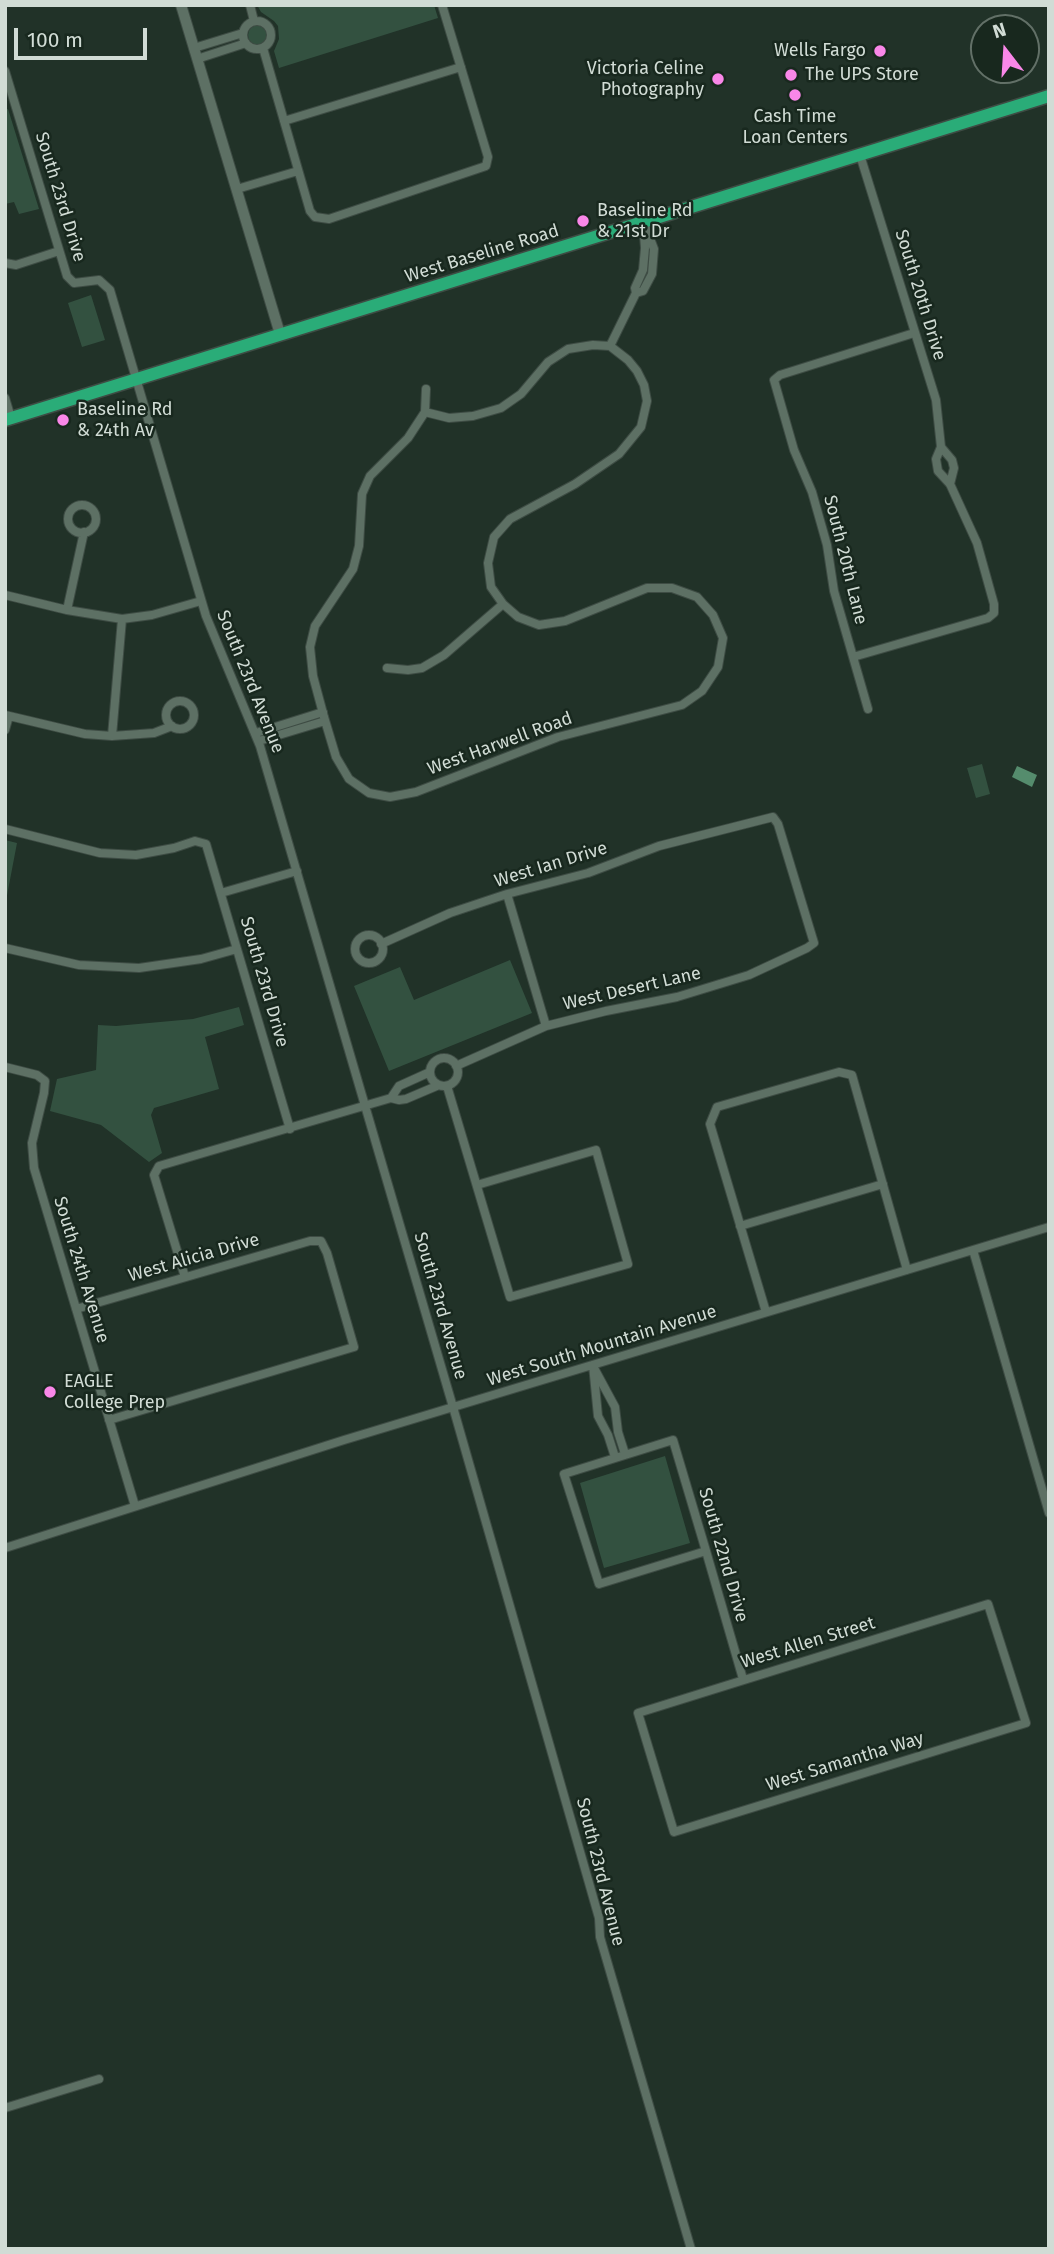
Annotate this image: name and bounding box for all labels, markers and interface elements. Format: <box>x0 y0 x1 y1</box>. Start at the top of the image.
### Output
scale bar <box>18 14 150 58</box>
north arrow <box>970 14 1040 84</box>
text: N <box>990 18 1009 43</box>
text: 100 m <box>27 27 83 53</box>
place label: Wells Fargo <box>774 40 866 62</box>
marker: Wells Fargo <box>872 43 888 59</box>
place label: Victoria Celine Photography <box>587 58 704 100</box>
place label: The UPS Store <box>805 64 919 86</box>
marker: The UPS Store <box>783 67 799 83</box>
marker: Victoria Celine Photography <box>710 71 726 87</box>
marker: Cash Time Loan Centers <box>787 87 803 103</box>
place label: Cash Time Loan Centers <box>742 106 848 148</box>
street label: South 23rd Drive <box>30 129 90 265</box>
place label: Baseline Rd & 21st Dr <box>597 200 693 242</box>
marker: Baseline Rd & 21st Dr <box>575 213 591 229</box>
street label: West Baseline Road <box>402 220 562 288</box>
street label: South 20th Drive <box>890 227 950 363</box>
place label: Baseline Rd & 24th Av <box>77 399 173 442</box>
marker: Baseline Rd & 24th Av <box>55 412 71 428</box>
street label: South 20th Lane <box>819 493 871 627</box>
street label: South 23rd Avenue <box>211 607 289 757</box>
street label: West Harwell Road <box>425 708 575 780</box>
street label: West Ian Drive <box>492 838 610 892</box>
street label: South 23rd Drive <box>235 914 293 1050</box>
street label: West Desert Lane <box>561 963 703 1015</box>
street label: South 24th Avenue <box>48 1194 114 1346</box>
street label: West Alicia Drive <box>126 1229 262 1287</box>
street label: South 23rd Avenue <box>409 1230 471 1382</box>
street label: West South Mountain Avenue <box>485 1301 719 1391</box>
place label: EAGLE College Prep <box>64 1371 165 1414</box>
marker: EAGLE College Prep <box>42 1384 58 1400</box>
street label: South 22nd Drive <box>693 1485 753 1625</box>
street label: West Allen Street <box>738 1612 878 1674</box>
street label: West Samantha Way <box>763 1728 927 1796</box>
street label: South 23rd Avenue <box>571 1796 629 1948</box>

